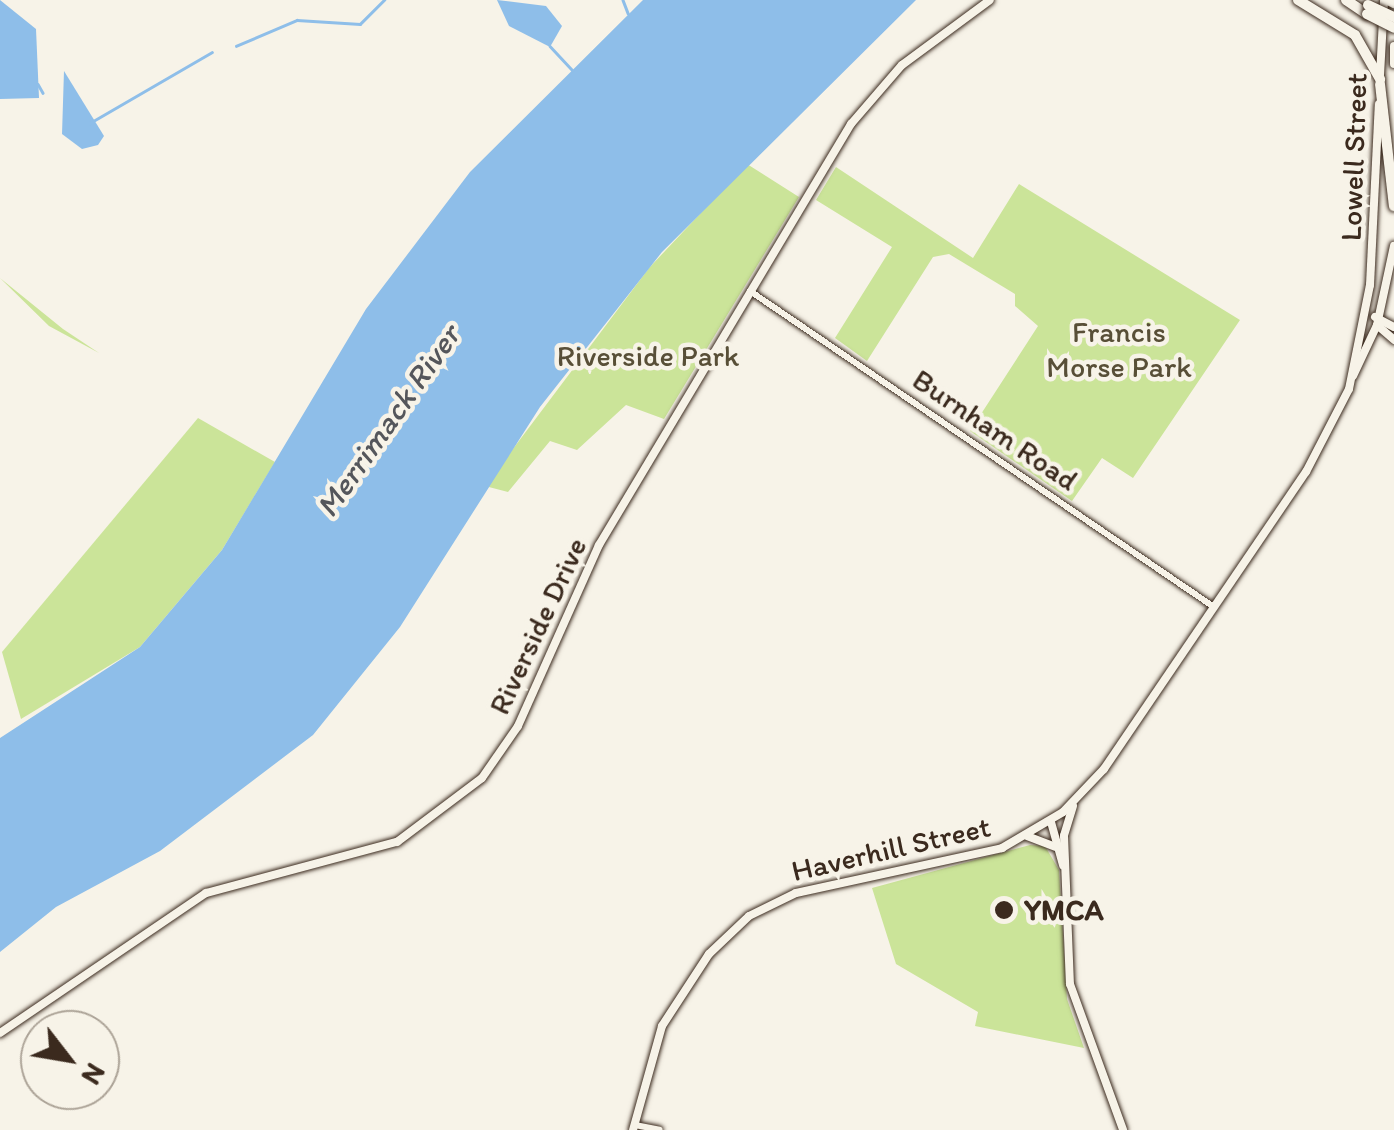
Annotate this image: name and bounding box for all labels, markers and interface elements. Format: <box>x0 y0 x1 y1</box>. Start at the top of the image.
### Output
street label: Lowell Street <box>1333 72 1375 242</box>
park label: Francis Morse Park <box>1047 314 1191 384</box>
water label: Merrimack River <box>308 318 468 524</box>
park label: Riverside Park <box>557 338 739 374</box>
street label: Burnham Road <box>906 362 1084 498</box>
street label: Riverside Drive <box>481 532 595 720</box>
street label: Haverhill Street <box>788 809 994 889</box>
place label: YMCA <box>1024 892 1104 928</box>
marker: YMCA <box>993 899 1015 921</box>
north arrow <box>20 1010 120 1110</box>
text: N <box>75 1058 113 1091</box>

